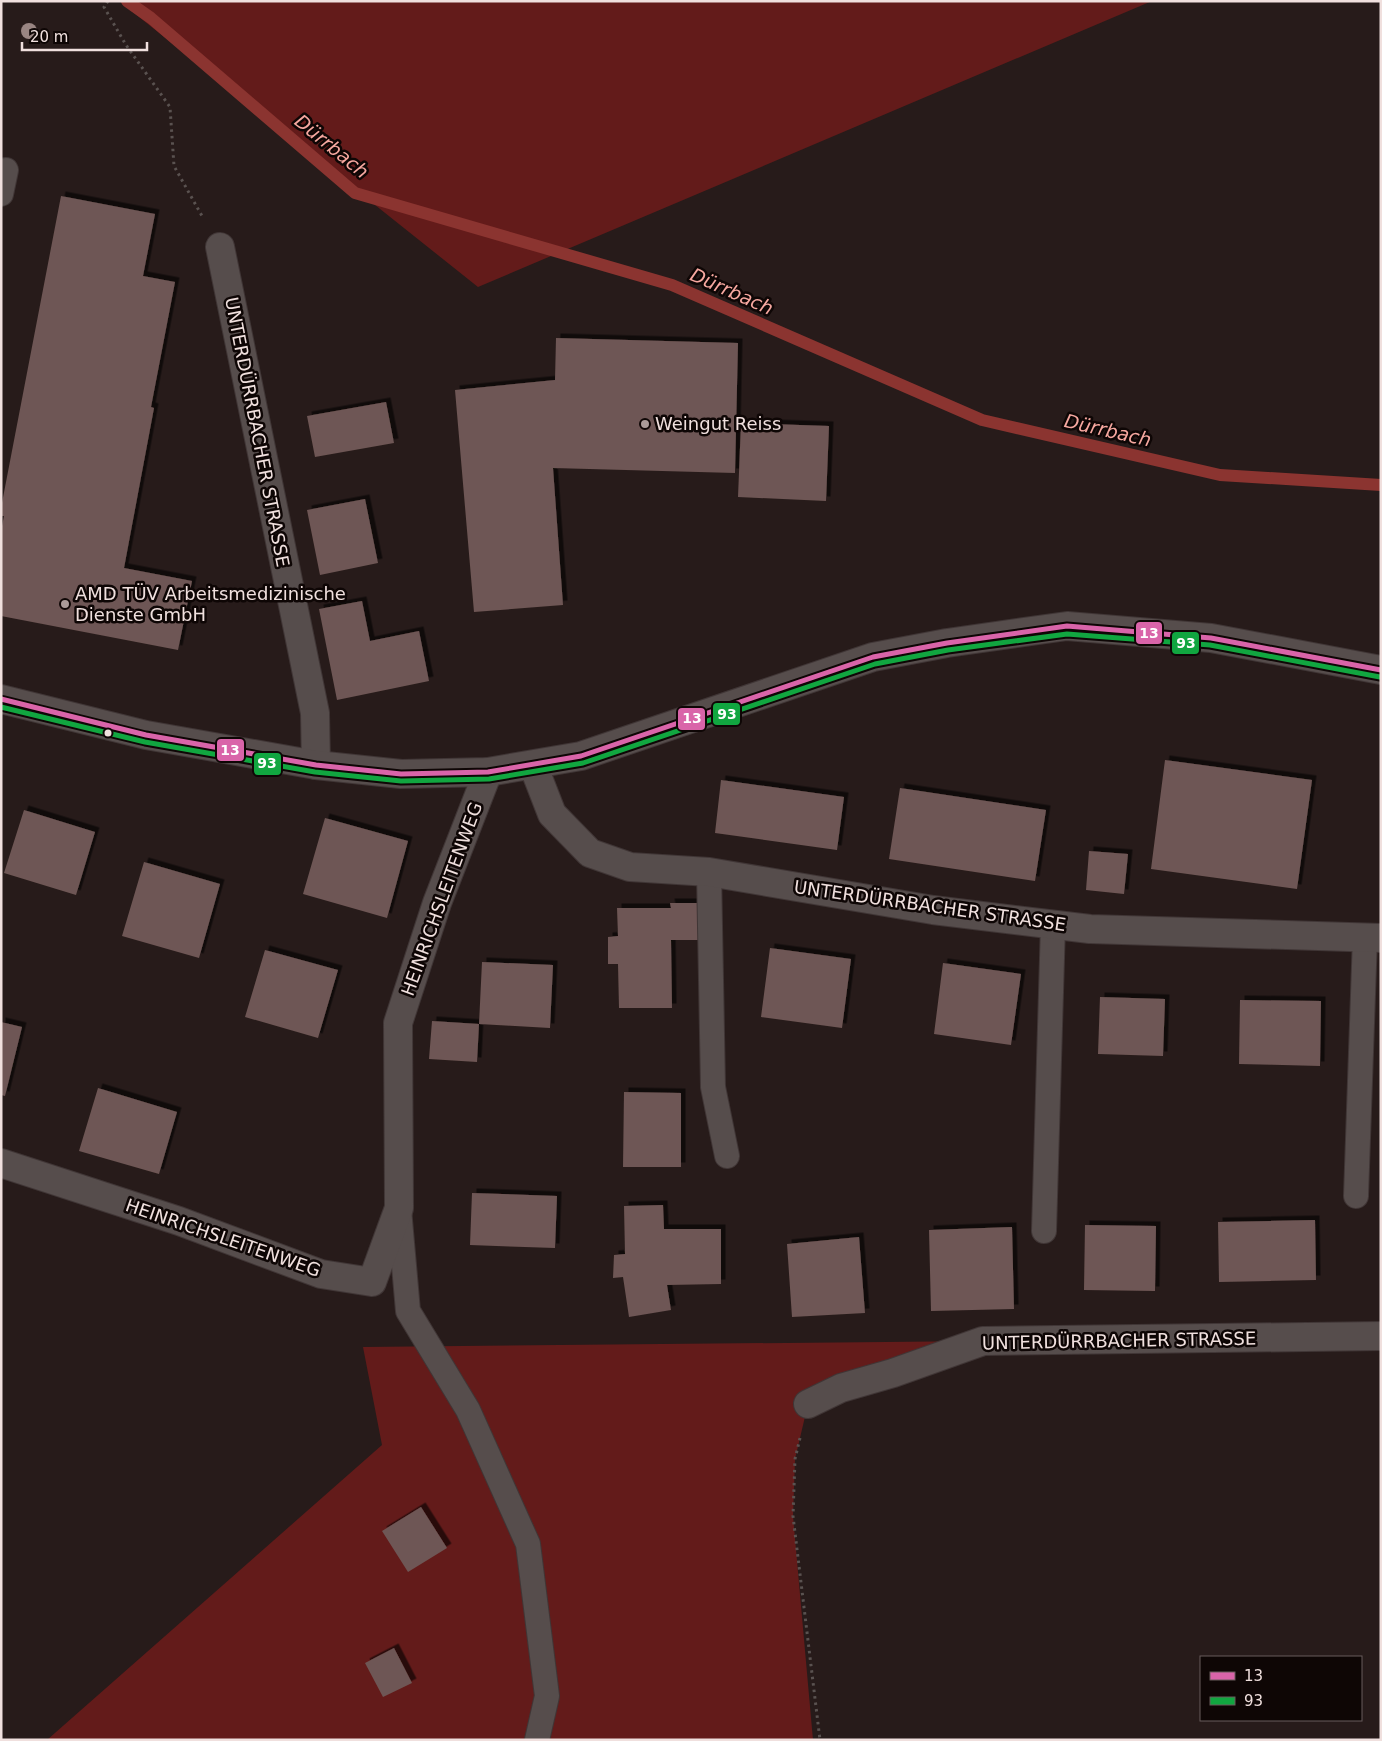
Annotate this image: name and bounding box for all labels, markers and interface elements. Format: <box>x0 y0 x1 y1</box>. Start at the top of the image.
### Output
scale bar <box>22 20 148 52</box>
text: 20 m <box>30 28 68 46</box>
water label: Dürrbach <box>291 110 373 182</box>
water label: Dürrbach <box>687 263 777 319</box>
street label: UNTERDÜRRBACHER STRASSE <box>221 295 294 569</box>
water label: Dürrbach <box>1062 409 1154 451</box>
place label: Weingut Reiss <box>655 413 781 434</box>
marker: Weingut Reiss <box>639 418 651 430</box>
place label: AMD TÜV Arbeitsmedizinische Dienste GmbH <box>75 583 346 625</box>
marker: AMD TÜV Arbeitsmedizinische Dienste GmbH <box>59 598 71 610</box>
line badge: 13 <box>1135 621 1163 645</box>
text: 13 <box>1139 625 1159 641</box>
line badge: 93 <box>1171 631 1200 655</box>
text: 93 <box>1176 635 1196 651</box>
line badge: 93 <box>712 702 741 726</box>
text: 93 <box>717 706 737 722</box>
line badge: 13 <box>677 707 706 731</box>
text: 13 <box>682 710 702 726</box>
unlabelled marker <box>103 728 113 738</box>
line badge: 13 <box>216 738 245 762</box>
text: 13 <box>220 742 240 758</box>
line badge: 93 <box>253 752 282 776</box>
text: 93 <box>257 755 277 771</box>
street label: HEINRICHSLEITENWEG <box>397 799 486 999</box>
street label: UNTERDÜRRBACHER STRASSE <box>793 876 1067 935</box>
street label: HEINRICHSLEITENWEG <box>123 1194 323 1281</box>
street label: UNTERDÜRRBACHER STRASSE <box>982 1328 1256 1353</box>
legend <box>1200 1656 1362 1721</box>
text: 13 <box>1244 1667 1263 1685</box>
text: 93 <box>1244 1692 1263 1710</box>

